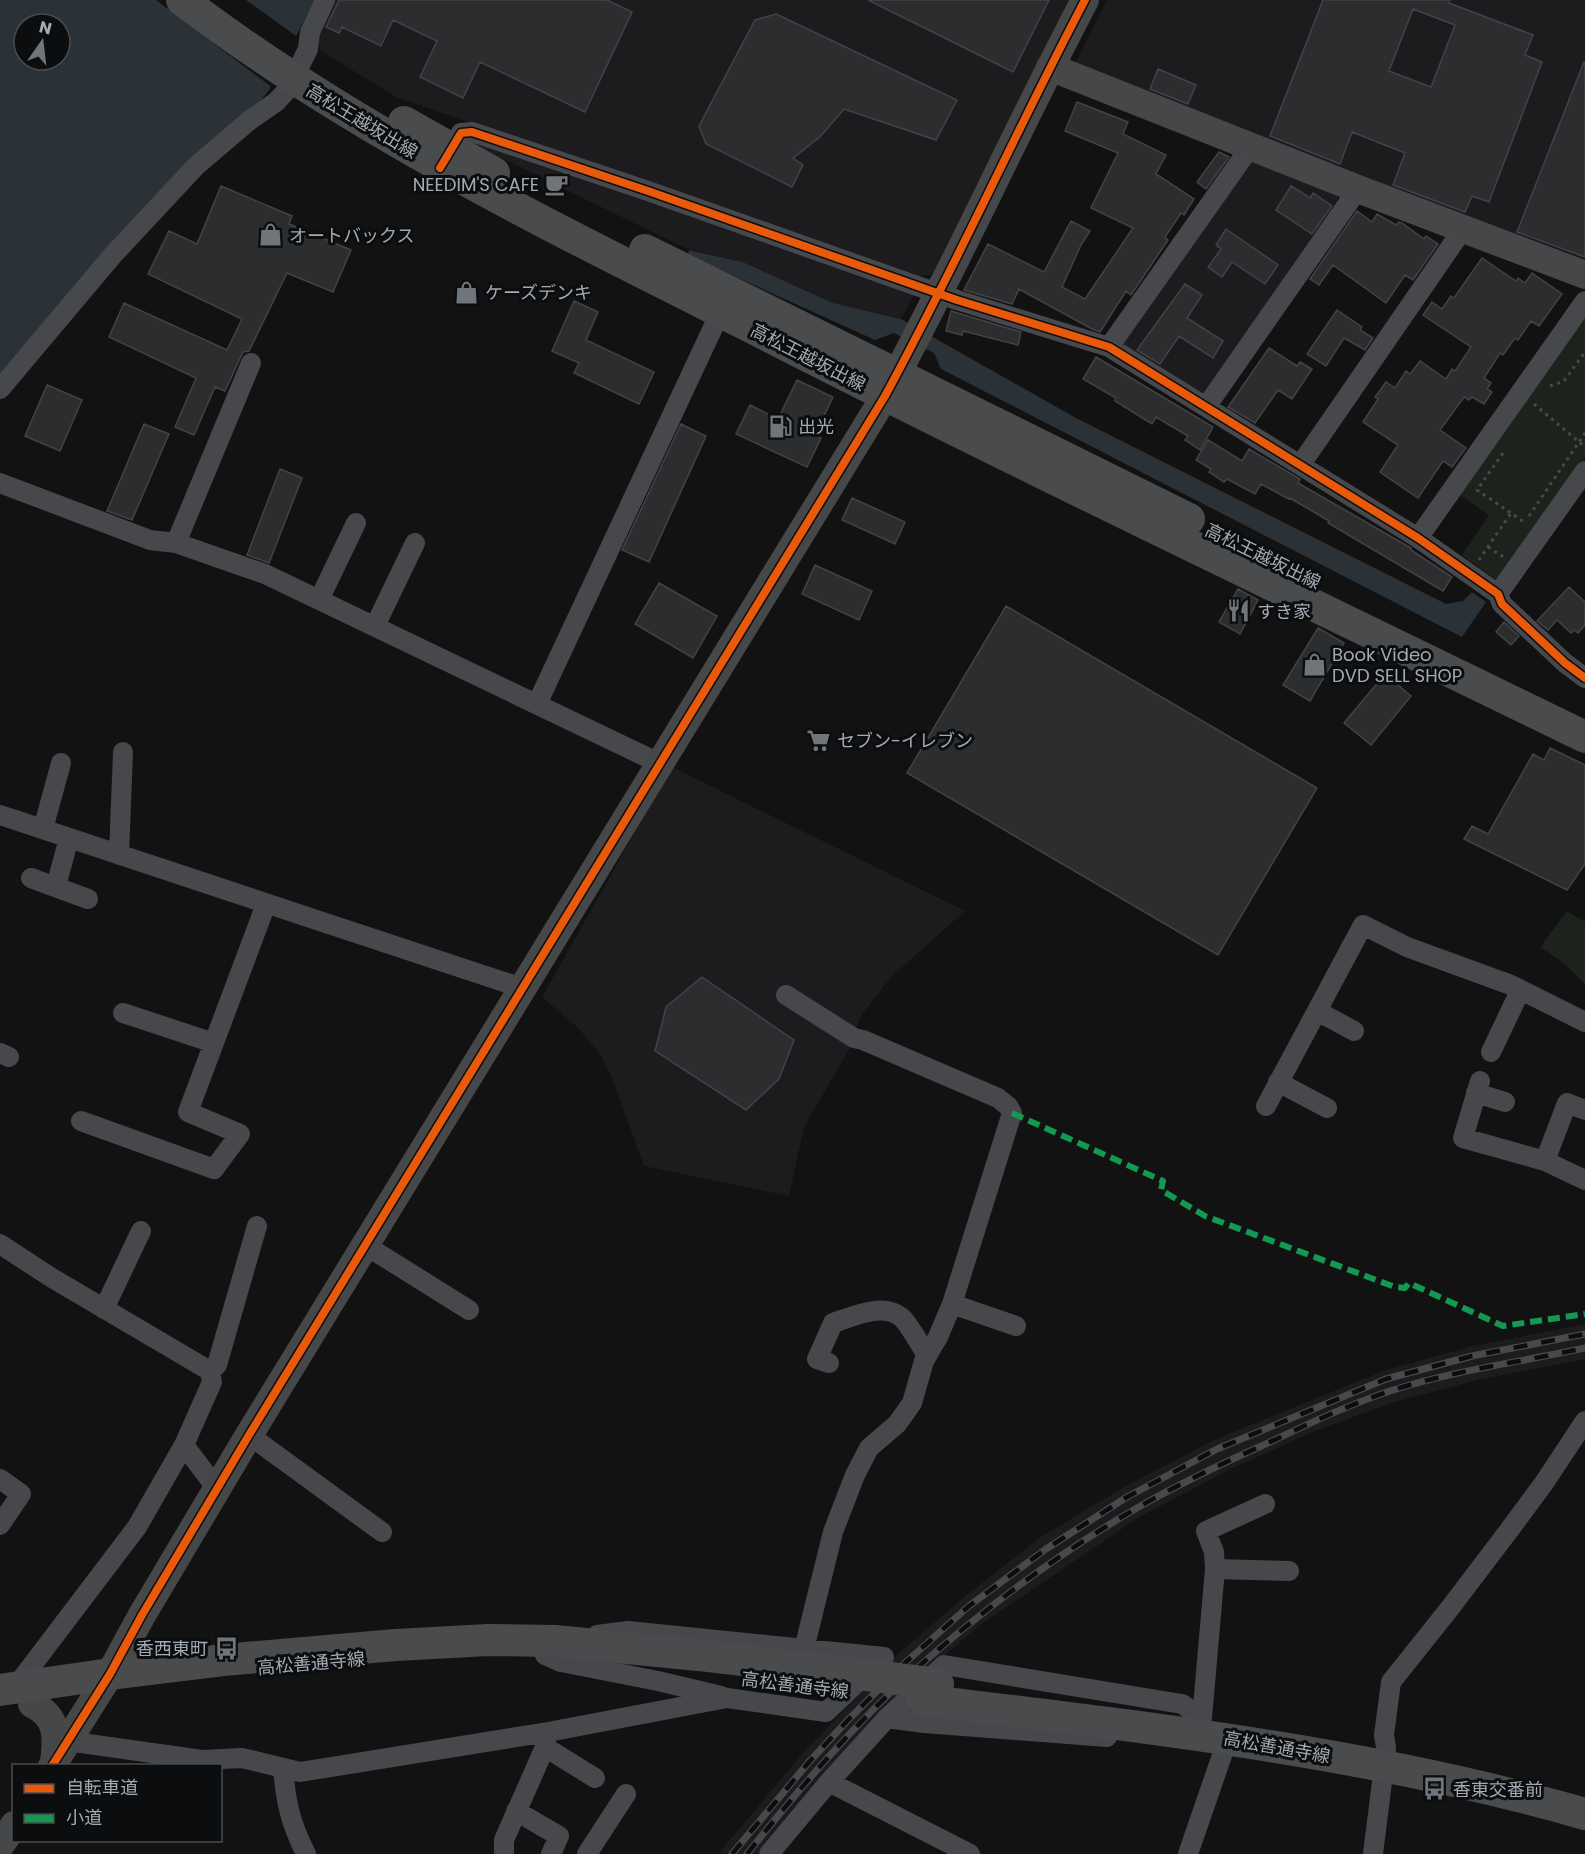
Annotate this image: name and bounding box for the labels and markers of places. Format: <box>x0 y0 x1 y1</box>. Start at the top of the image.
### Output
cafe icon: NEEDIM'S CAFE <box>544 171 570 197</box>
place label: NEEDIM'S CAFE <box>413 172 539 197</box>
shop icon: オートバックス <box>258 222 284 248</box>
place label: オートバックス <box>289 223 414 248</box>
shop icon: ケーズデンキ <box>454 279 480 305</box>
place label: ケーズデンキ <box>485 280 592 305</box>
fuel station icon: 出光 <box>767 413 793 439</box>
place label: 出光 <box>798 414 834 439</box>
restaurant icon: すき家 <box>1226 598 1252 624</box>
place label: すき家 <box>1257 599 1311 624</box>
place label: Book Video DVD SELL SHOP <box>1332 642 1462 688</box>
shop icon: Book Video DVD SELL SHOP <box>1301 651 1327 677</box>
supermarket icon: セブン-イレブン <box>806 727 832 753</box>
place label: セブン-イレブン <box>837 728 973 753</box>
bus stop icon: 香西東町 <box>213 1635 239 1661</box>
place label: 香西東町 <box>136 1636 208 1661</box>
bus stop icon: 香東交番前 <box>1422 1776 1448 1802</box>
place label: 香東交番前 <box>1453 1777 1543 1802</box>

